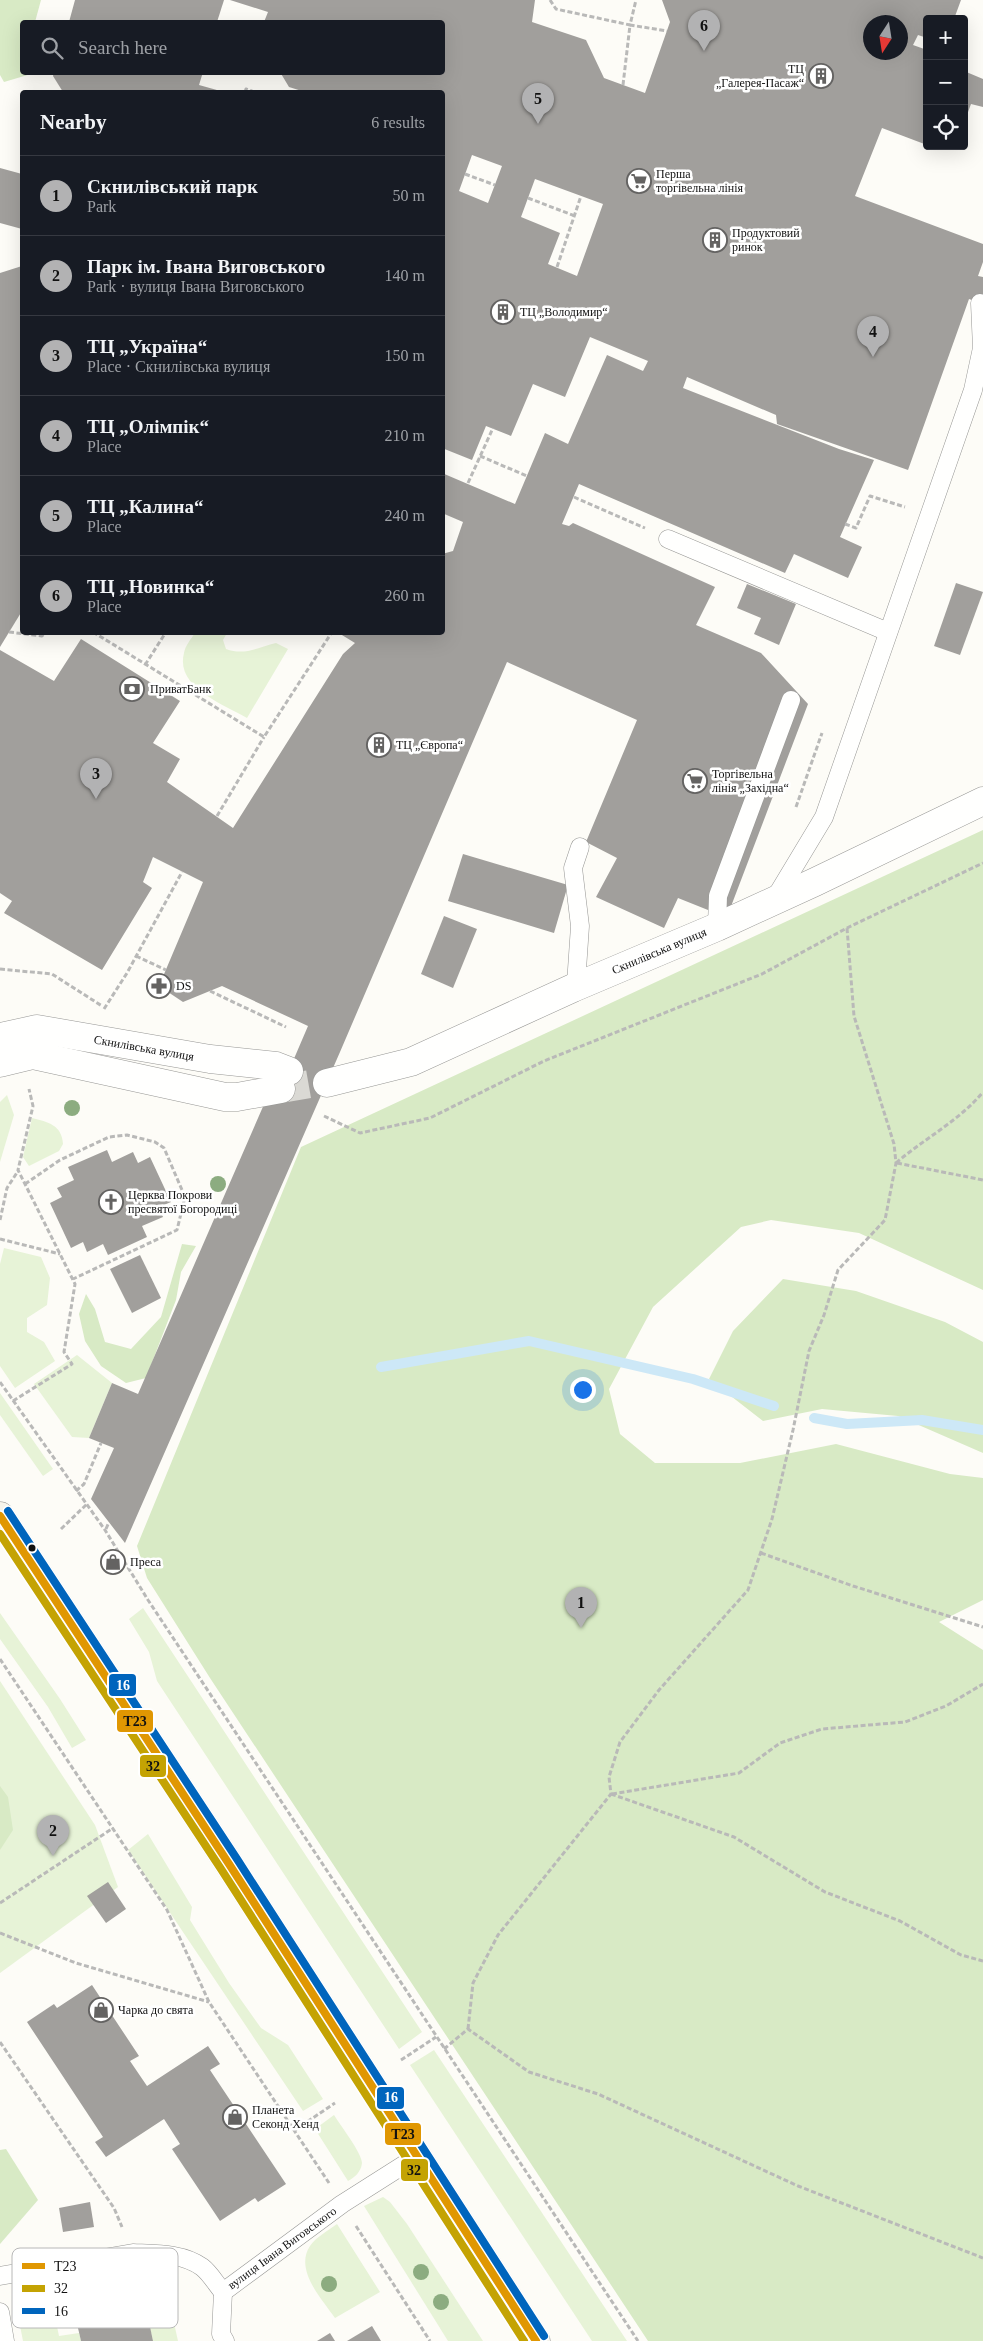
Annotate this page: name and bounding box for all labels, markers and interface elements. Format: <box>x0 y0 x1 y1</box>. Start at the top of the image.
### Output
pin: 6 <box>688 10 720 51</box>
north arrow <box>863 15 908 60</box>
map controls <box>923 15 968 150</box>
button: + <box>923 15 968 60</box>
search box <box>20 20 445 75</box>
icon: search <box>38 34 66 62</box>
text: Search here <box>78 37 167 58</box>
button: − <box>923 60 968 105</box>
place label: ТЦ „Галерея-Пасаж“ <box>716 62 804 90</box>
building icon: ТЦ „Галерея-Пасаж“ <box>808 63 834 89</box>
pin: 5 <box>522 83 554 124</box>
button: locate <box>923 105 968 150</box>
text: Nearby <box>40 110 107 134</box>
text: 6 results <box>371 114 425 131</box>
place label: Перша торгівельна лінія <box>656 167 744 195</box>
supermarket icon: Перша торгівельна лінія <box>626 168 652 194</box>
text: Скнилівський парк <box>87 176 258 197</box>
text: 1 <box>52 187 60 204</box>
text: 50 m <box>393 187 425 204</box>
text: Park <box>87 198 116 215</box>
place label: Продуктовий ринок <box>732 226 800 254</box>
building icon: Продуктовий ринок <box>702 227 728 253</box>
text: Парк ім. Івана Виговського <box>87 256 325 277</box>
text: 2 <box>52 267 60 284</box>
text: 140 m <box>385 267 425 284</box>
text: Park · вулиця Івана Виговського <box>87 278 304 295</box>
building icon: ТЦ „Володимир“ <box>490 299 516 325</box>
place label: ТЦ „Володимир“ <box>520 305 608 319</box>
pin: 4 <box>857 316 889 357</box>
text: ТЦ „Україна“ <box>87 336 207 357</box>
text: 3 <box>52 347 60 364</box>
text: 150 m <box>385 347 425 364</box>
text: Place · Скнилівська вулиця <box>87 358 270 375</box>
text: ТЦ „Олімпік“ <box>87 416 209 437</box>
text: 4 <box>52 427 60 444</box>
text: 210 m <box>385 427 425 444</box>
text: Place <box>87 438 122 455</box>
text: ТЦ „Калина“ <box>87 496 203 517</box>
text: 5 <box>52 507 60 524</box>
text: 240 m <box>385 507 425 524</box>
text: Place <box>87 518 122 535</box>
text: ТЦ „Новинка“ <box>87 576 214 597</box>
text: 6 <box>52 587 60 604</box>
text: 260 m <box>385 587 425 604</box>
text: Place <box>87 598 122 615</box>
bank icon: ПриватБанк <box>119 676 145 702</box>
place label: ПриватБанк <box>150 682 211 696</box>
building icon: ТЦ „Європа“ <box>366 732 392 758</box>
place label: ТЦ „Європа“ <box>396 738 463 752</box>
pin: 3 <box>80 758 112 799</box>
place label: Торгівельна лінія „Західна“ <box>712 767 789 795</box>
supermarket icon: Торгівельна лінія „Західна“ <box>682 768 708 794</box>
street label: Скнилівська вулиця <box>610 925 709 977</box>
pharmacy icon: DS <box>146 973 172 999</box>
place label: DS <box>176 979 191 993</box>
street label: Скнилівська вулиця <box>93 1032 196 1064</box>
place label: Церква Покрови пресвятої Богородиці <box>128 1188 238 1216</box>
church icon: Церква Покрови пресвятої Богородиці <box>98 1189 124 1215</box>
your location <box>570 1377 596 1403</box>
unlabelled marker <box>27 1543 37 1553</box>
shop icon: Преса <box>100 1549 126 1575</box>
place label: Преса <box>130 1555 162 1569</box>
pin: 1 <box>565 1587 597 1628</box>
line badge: 16 <box>108 1673 137 1697</box>
text: 16 <box>116 1678 130 1693</box>
line badge: Т23 <box>116 1709 154 1733</box>
text: Т23 <box>123 1714 147 1729</box>
line badge: 32 <box>139 1754 167 1778</box>
text: 32 <box>146 1759 160 1774</box>
pin: 2 <box>37 1815 69 1856</box>
shop icon: Чарка до свята <box>88 1997 114 2023</box>
place label: Чарка до свята <box>118 2003 194 2017</box>
line badge: 16 <box>376 2086 405 2110</box>
text: 16 <box>384 2090 398 2105</box>
place label: Планета Секонд Хенд <box>252 2103 319 2131</box>
shop icon: Планета Секонд Хенд <box>222 2104 248 2130</box>
line badge: Т23 <box>384 2122 422 2146</box>
text: Т23 <box>391 2127 415 2142</box>
line badge: 32 <box>400 2158 429 2182</box>
text: 32 <box>407 2163 421 2178</box>
street label: вулиця Івана Виговського <box>225 2204 339 2292</box>
legend <box>12 2248 178 2328</box>
text: Т23 <box>54 2259 77 2274</box>
text: 32 <box>54 2281 68 2296</box>
text: 16 <box>54 2304 68 2319</box>

